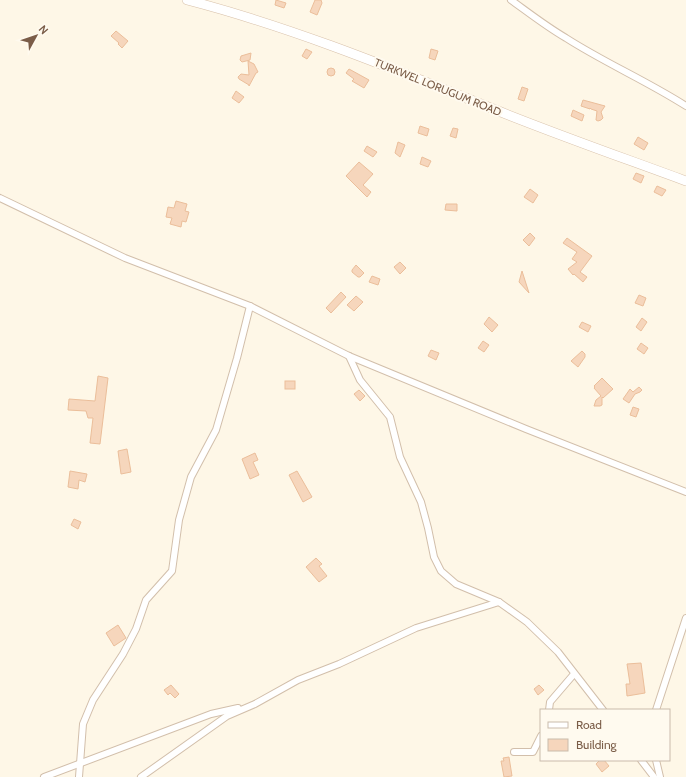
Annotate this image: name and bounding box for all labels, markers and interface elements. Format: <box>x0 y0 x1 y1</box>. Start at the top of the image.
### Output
north arrow <box>16 16 56 56</box>
text: N <box>36 22 52 37</box>
street label: TURKWEL LORUGUM ROAD <box>372 55 504 119</box>
legend <box>540 709 670 761</box>
text: Road <box>576 717 602 732</box>
text: Building <box>576 737 618 752</box>

